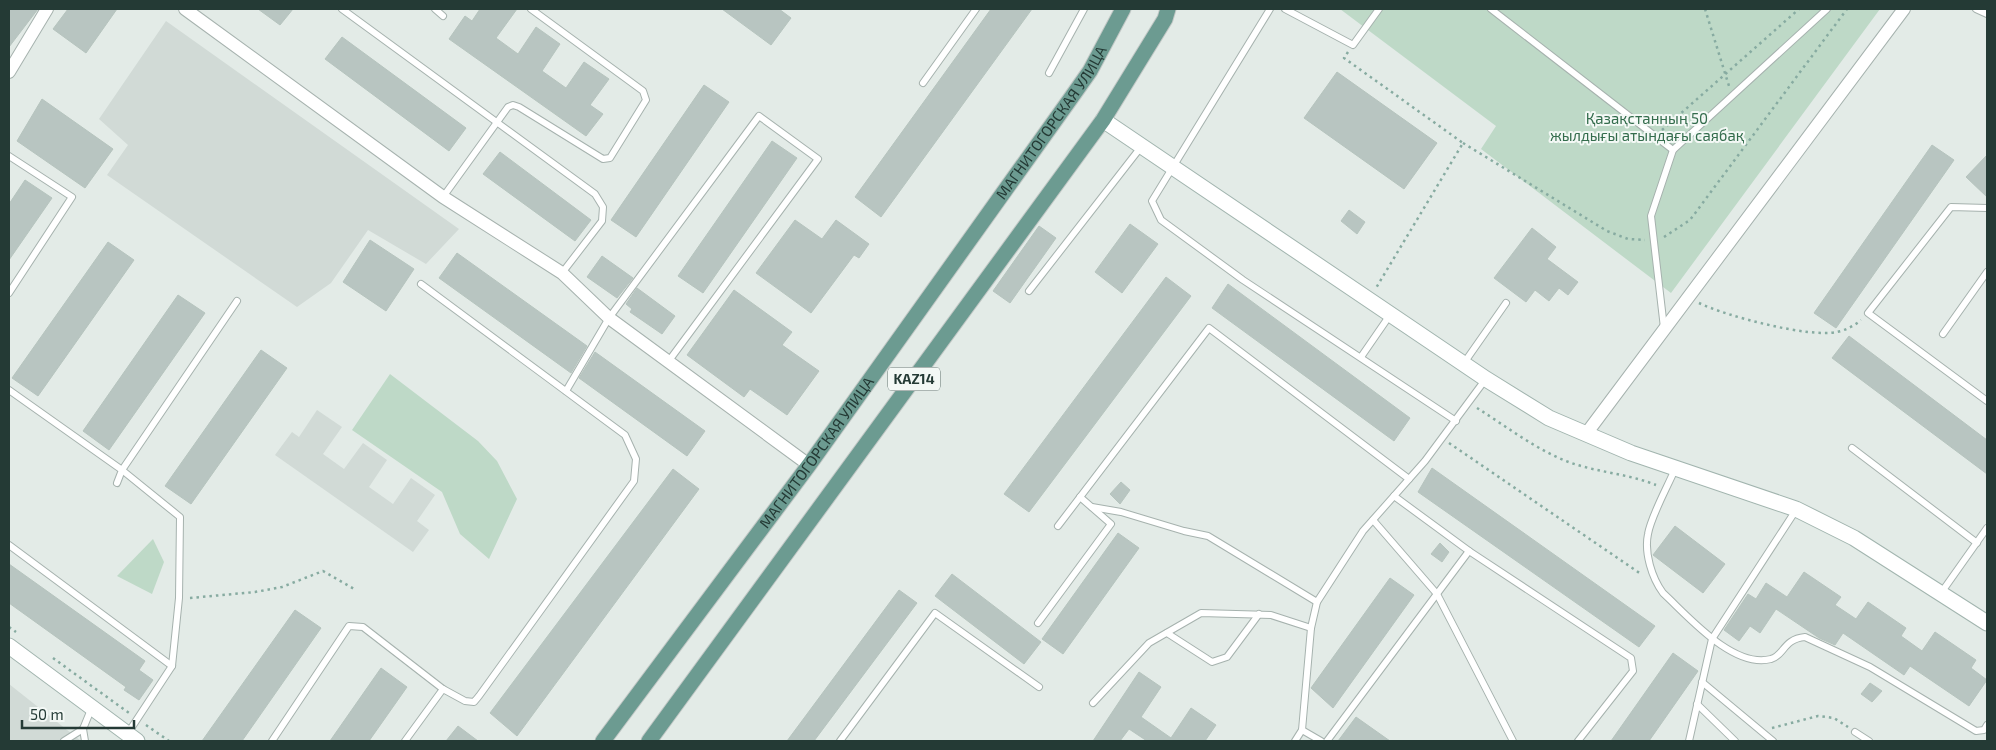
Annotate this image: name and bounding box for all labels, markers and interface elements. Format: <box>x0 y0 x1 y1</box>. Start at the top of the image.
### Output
street label: МАГНИТОГОРСКАЯ УЛИЦА <box>992 42 1110 203</box>
park label: Қазақстанның 50 жылдығы атындағы саябақ <box>1550 109 1745 144</box>
road number: KAZ14 <box>888 368 940 390</box>
street label: МАГНИТОГОРСКАЯ УЛИЦА <box>755 372 877 531</box>
scale bar <box>22 698 135 730</box>
text: 50 m <box>30 705 64 723</box>

